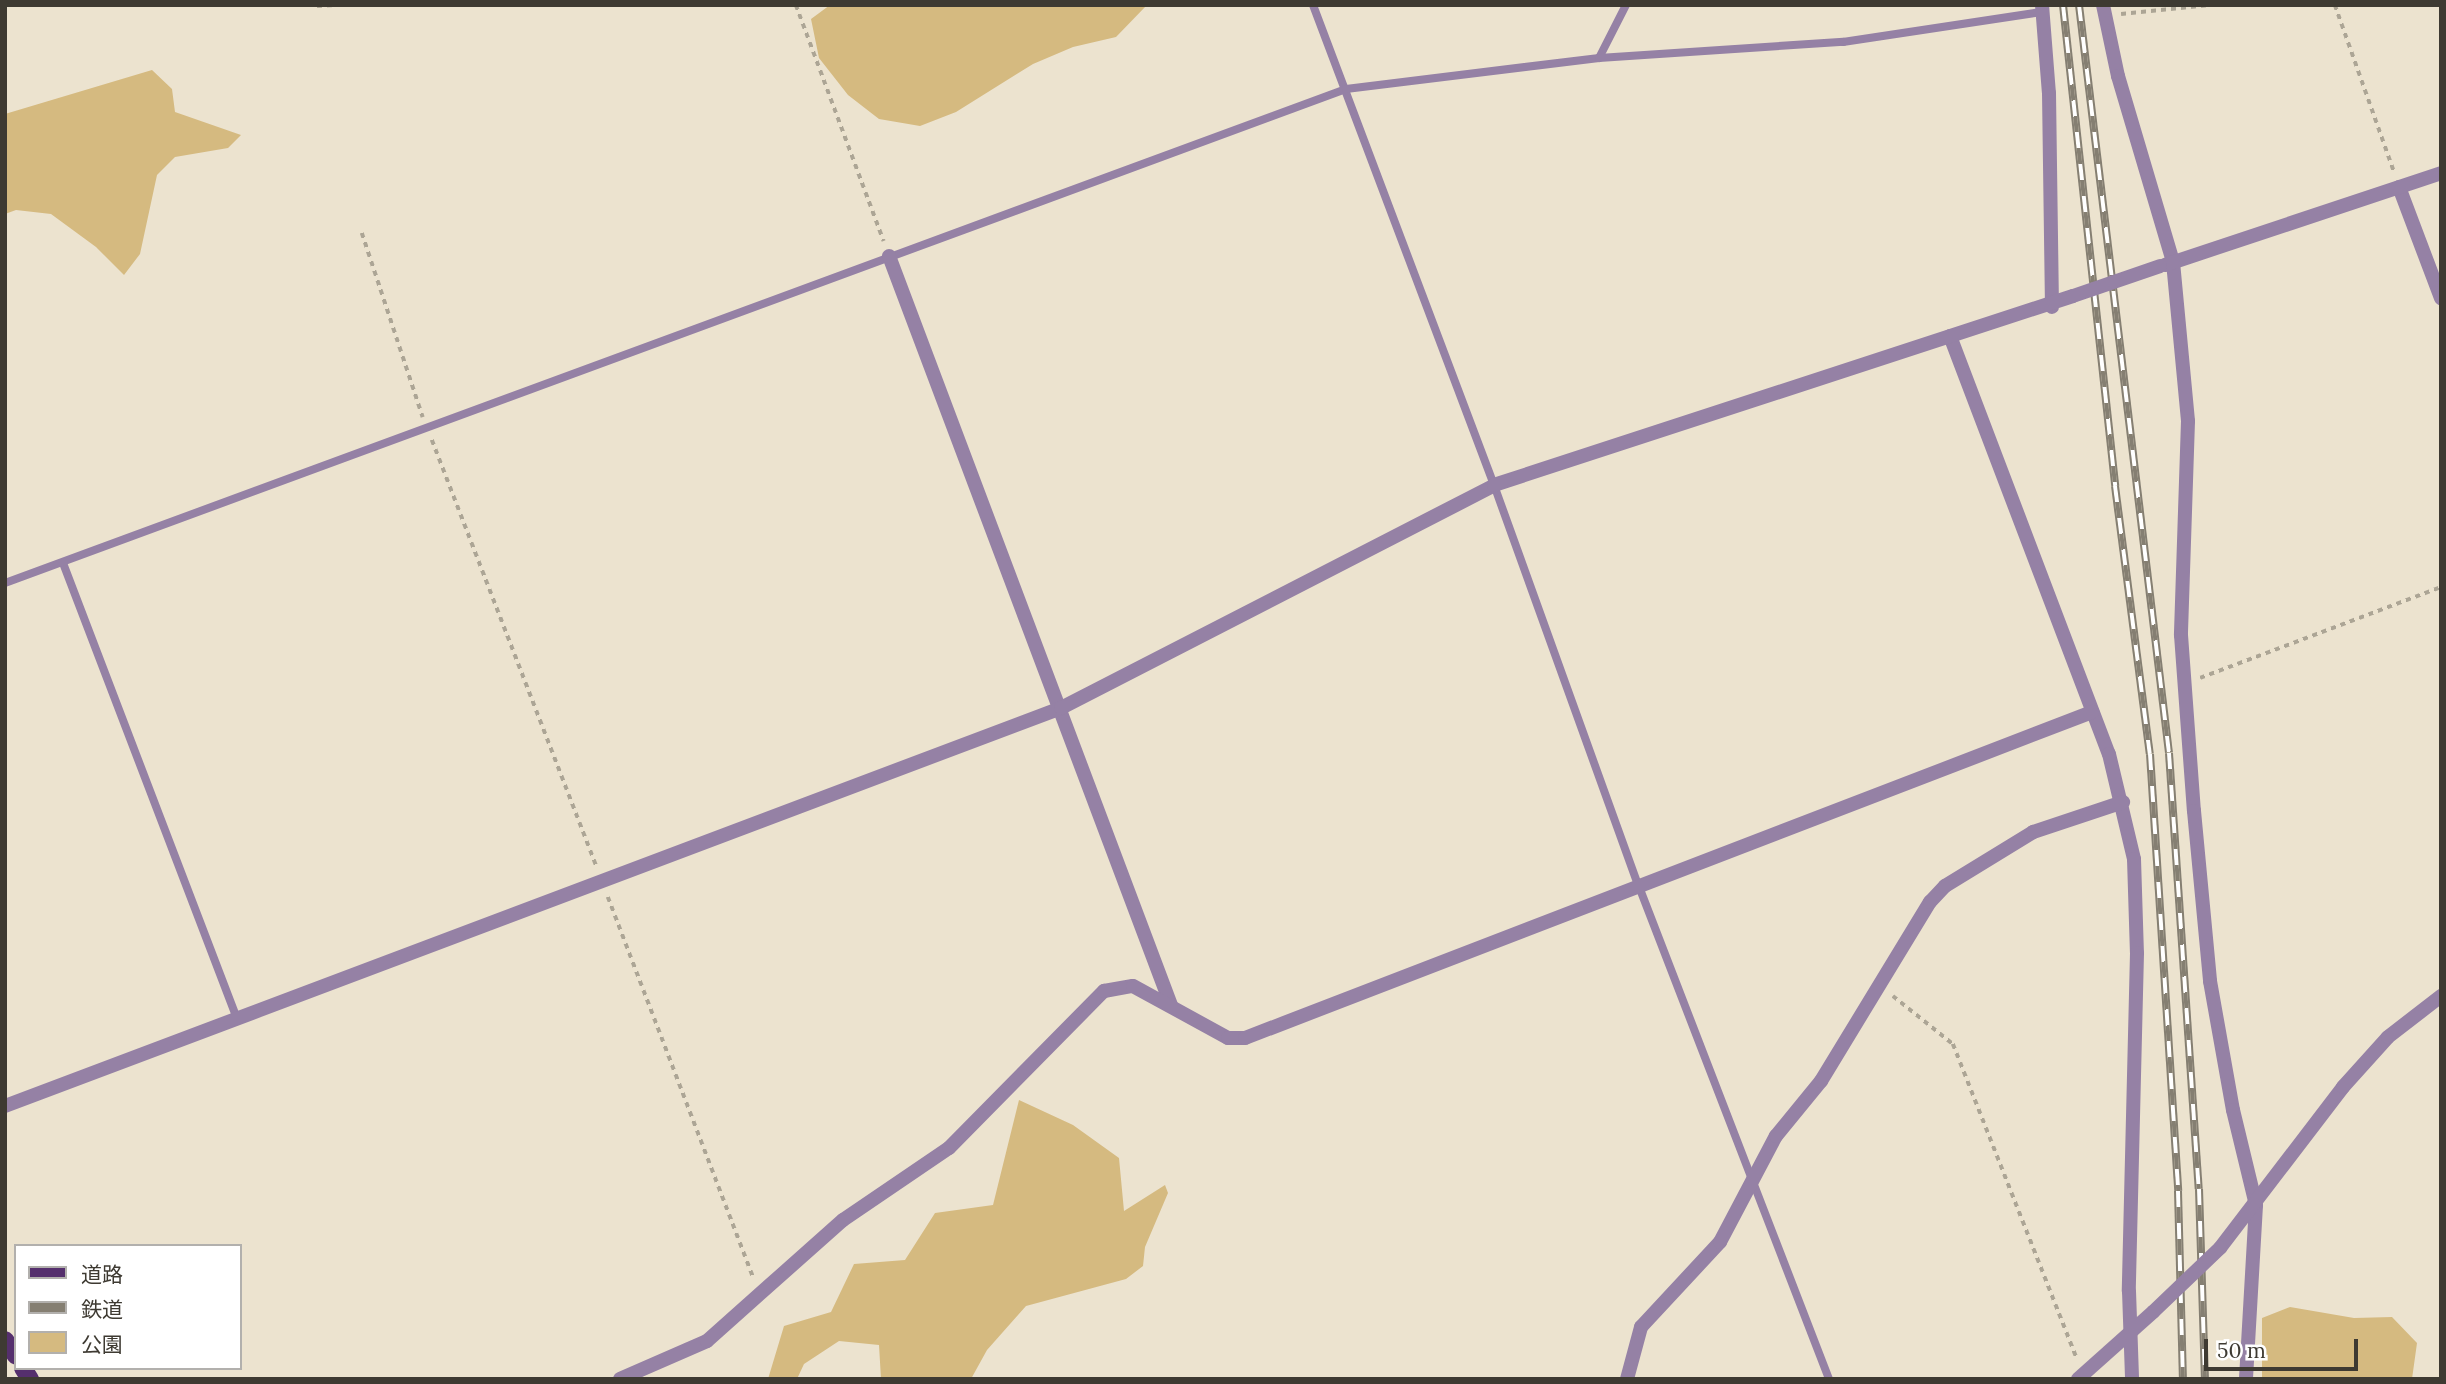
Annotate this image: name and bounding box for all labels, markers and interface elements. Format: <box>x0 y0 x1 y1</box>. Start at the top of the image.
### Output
legend <box>14 1244 242 1370</box>
text: 道路 <box>81 1261 123 1288</box>
text: 鉄道 <box>81 1296 123 1323</box>
scale bar <box>2208 1324 2362 1368</box>
text: 公園 <box>81 1331 123 1358</box>
text: 50 m <box>2217 1337 2266 1364</box>

